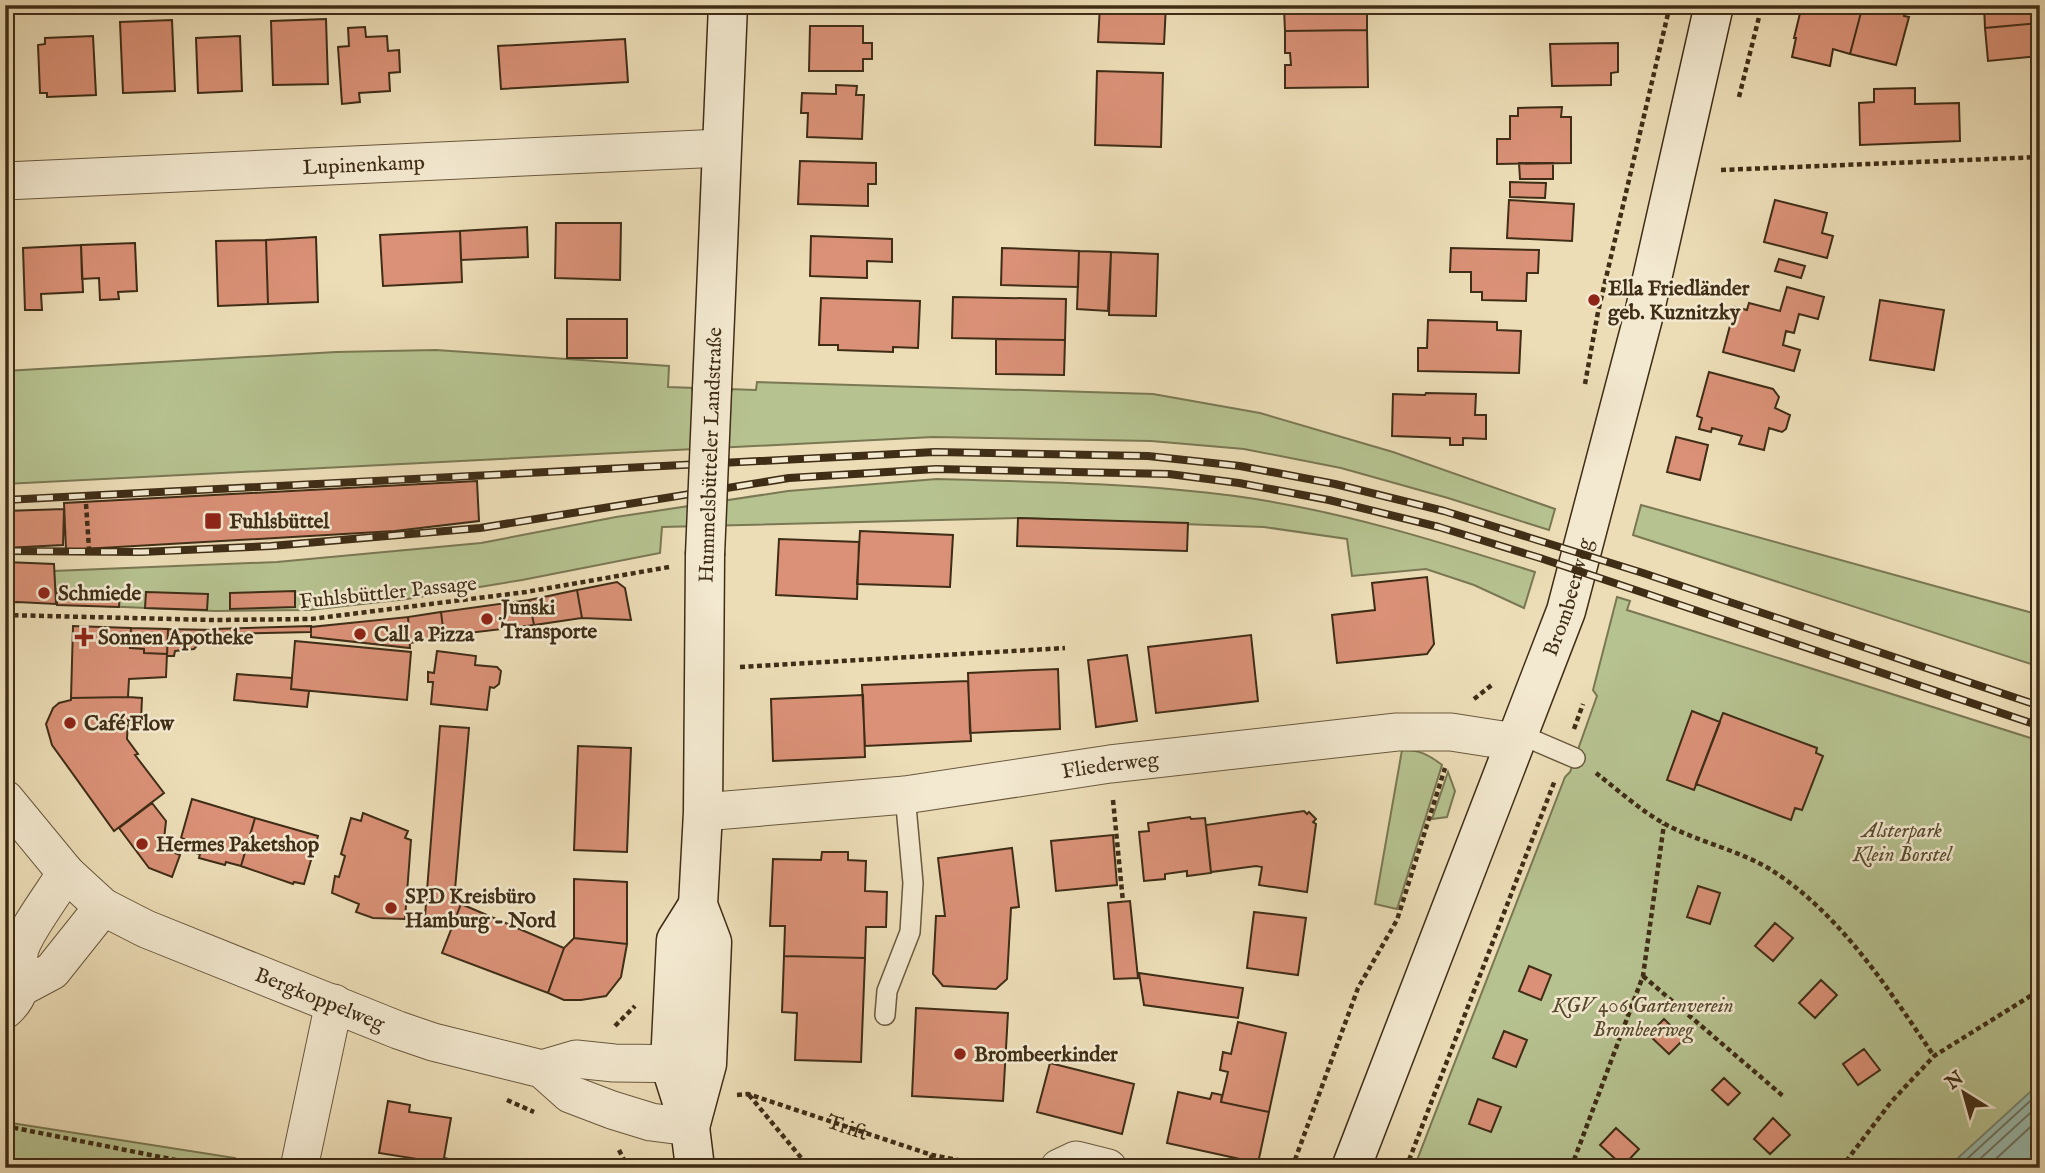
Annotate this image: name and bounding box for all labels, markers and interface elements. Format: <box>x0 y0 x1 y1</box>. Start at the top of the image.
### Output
street label: Lupinenkamp <box>302 150 426 182</box>
place label: Ella Friedländer geb. Kuznitzky <box>1608 276 1750 327</box>
marker: Ella Friedländer geb. Kuznitzky <box>1586 292 1602 308</box>
street label: Hummelsbütteler Landstraße <box>694 326 729 583</box>
place label: Fuhlsbüttel <box>229 509 330 536</box>
marker: Fuhlsbüttel <box>203 511 223 531</box>
street label: Brombeerweg <box>1538 535 1600 660</box>
street label: Fuhlsbüttler Passage <box>298 571 479 616</box>
place label: Schmiede <box>58 581 142 608</box>
marker: Schmiede <box>36 585 52 601</box>
place label: Junski Transporte <box>498 595 598 646</box>
marker: Junski Transporte <box>479 611 495 627</box>
place label: Call a Pizza <box>374 622 475 649</box>
place label: Sonnen Apotheke <box>98 625 254 652</box>
marker: Call a Pizza <box>352 626 368 642</box>
marker: Sonnen Apotheke <box>76 629 92 645</box>
place label: Café Flow <box>84 711 175 738</box>
marker: Café Flow <box>62 715 78 731</box>
street label: Fliederweg <box>1060 747 1161 786</box>
park label: Alsterpark Klein Borstel <box>1852 818 1953 869</box>
place label: Hermes Paketshop <box>156 832 320 859</box>
marker: Hermes Paketshop <box>134 836 150 852</box>
place label: SPD Kreisbüro Hamburg - Nord <box>405 884 557 935</box>
marker: SPD Kreisbüro Hamburg - Nord <box>383 900 399 916</box>
street label: Bergkoppelweg <box>251 962 389 1039</box>
park label: KGV 406 Gartenverein Brombeerweg <box>1551 993 1734 1044</box>
place label: Brombeerkinder <box>974 1042 1118 1069</box>
marker: Brombeerkinder <box>952 1046 968 1062</box>
north arrow <box>1930 1058 2000 1128</box>
text: N <box>1940 1066 1969 1096</box>
street label: Trift <box>823 1109 871 1148</box>

